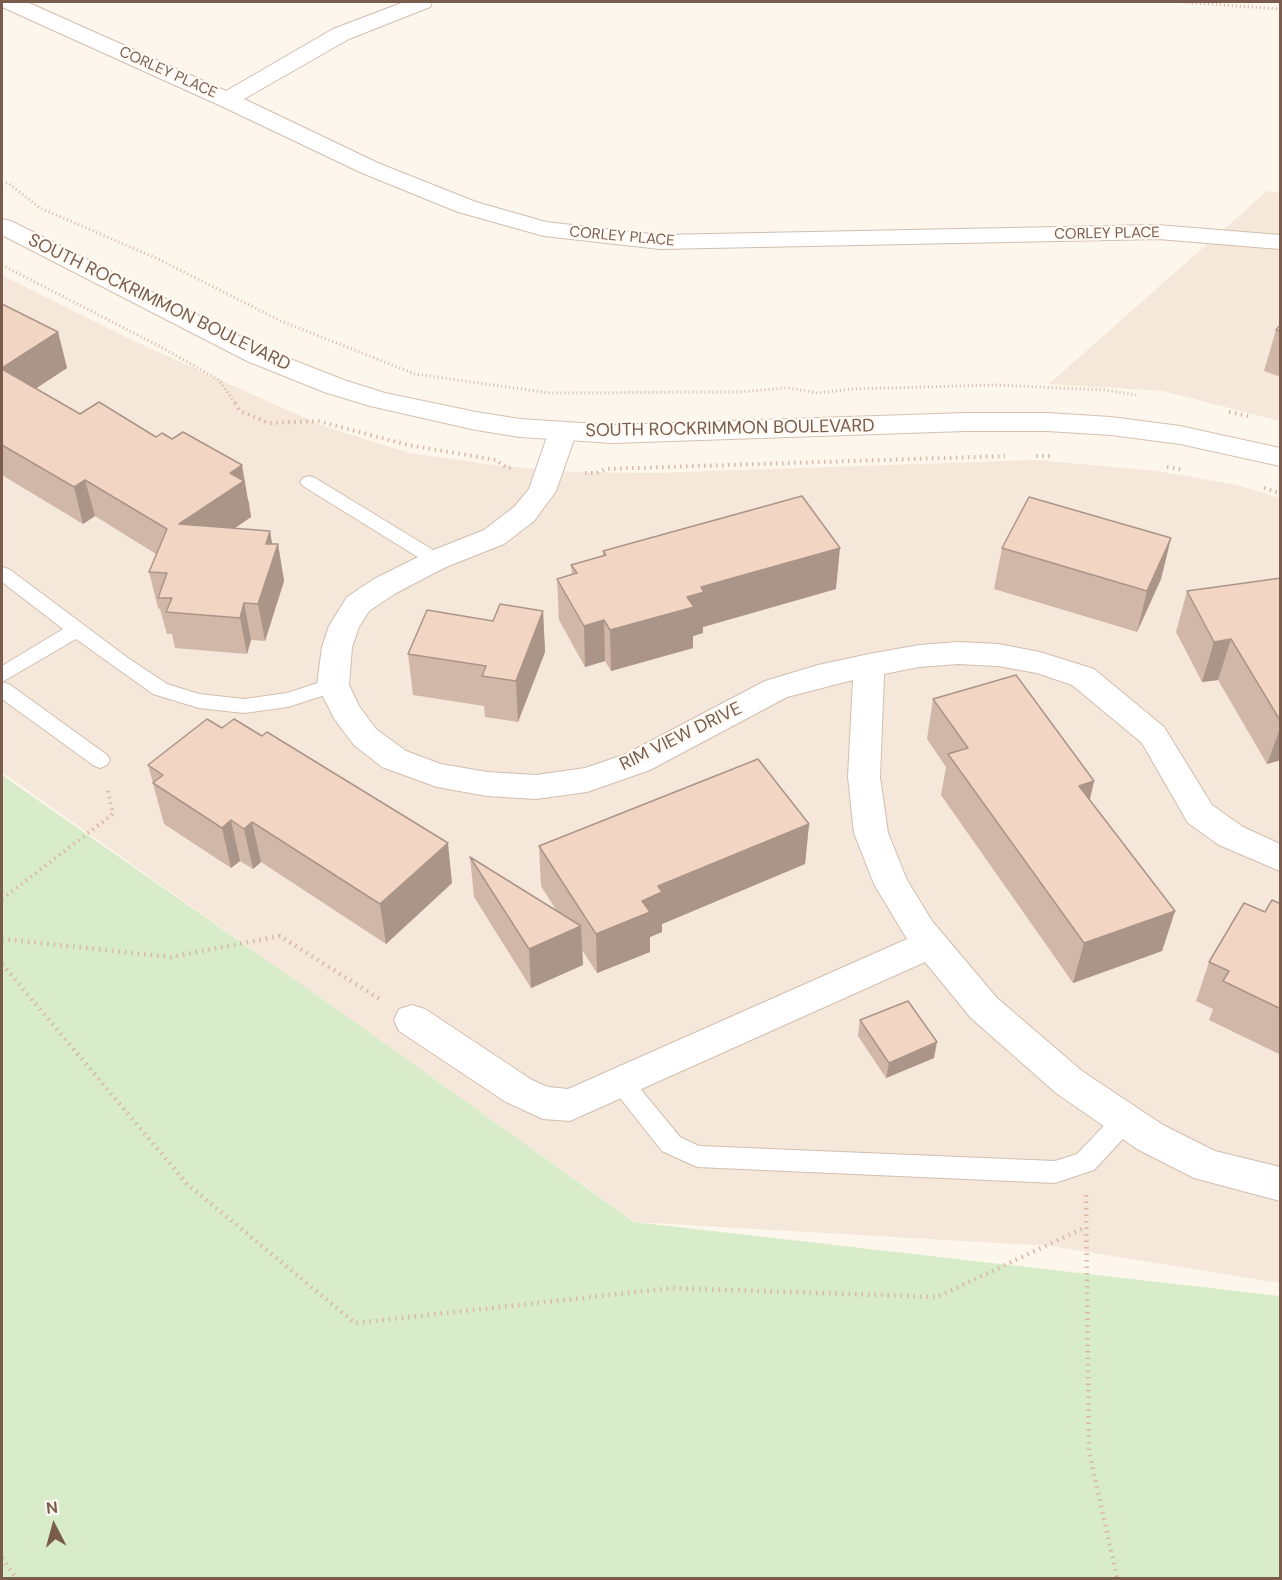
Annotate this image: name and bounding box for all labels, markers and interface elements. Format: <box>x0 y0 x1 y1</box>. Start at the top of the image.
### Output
street label: CORLEY PLACE <box>116 43 220 103</box>
street label: CORLEY PLACE <box>569 223 675 251</box>
street label: CORLEY PLACE <box>1054 224 1160 244</box>
street label: SOUTH ROCKRIMMON BOULEVARD <box>24 230 294 376</box>
street label: SOUTH ROCKRIMMON BOULEVARD <box>585 416 875 442</box>
street label: RIM VIEW DRIVE <box>617 698 745 776</box>
north arrow <box>24 1496 84 1556</box>
text: N <box>45 1497 59 1519</box>

